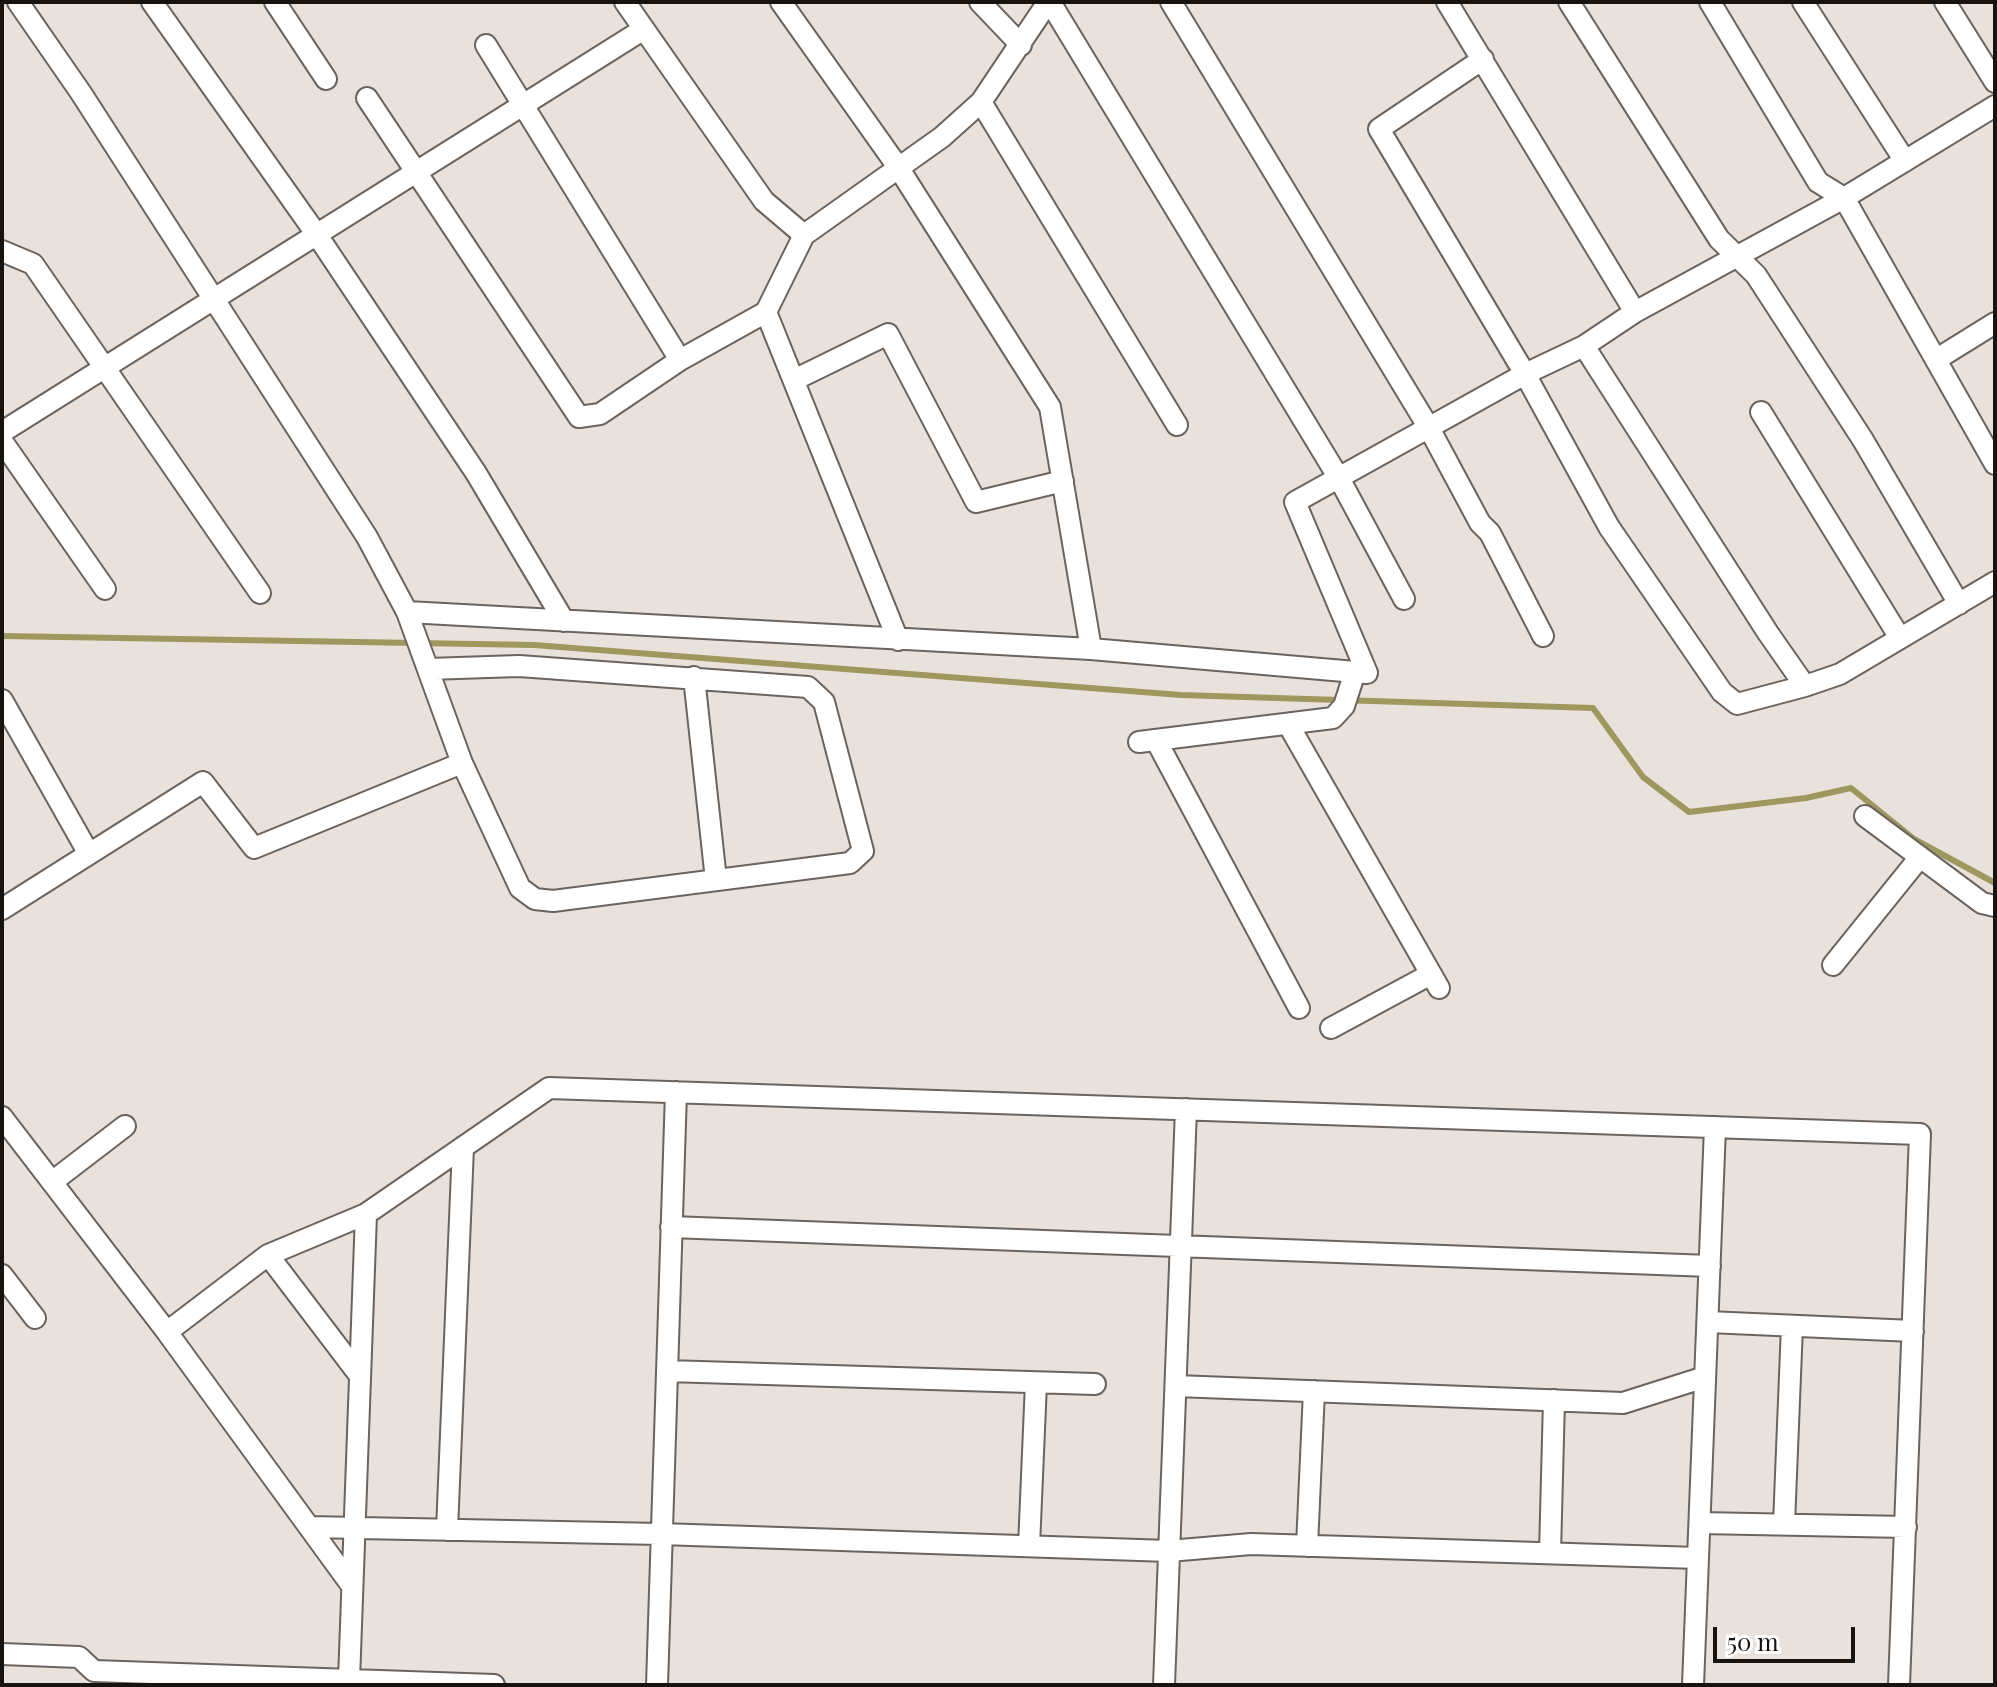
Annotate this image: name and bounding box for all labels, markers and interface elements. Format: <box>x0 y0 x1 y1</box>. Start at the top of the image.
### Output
scale bar <box>1717 1611 1859 1661</box>
text: 50 m <box>1727 1625 1779 1657</box>

